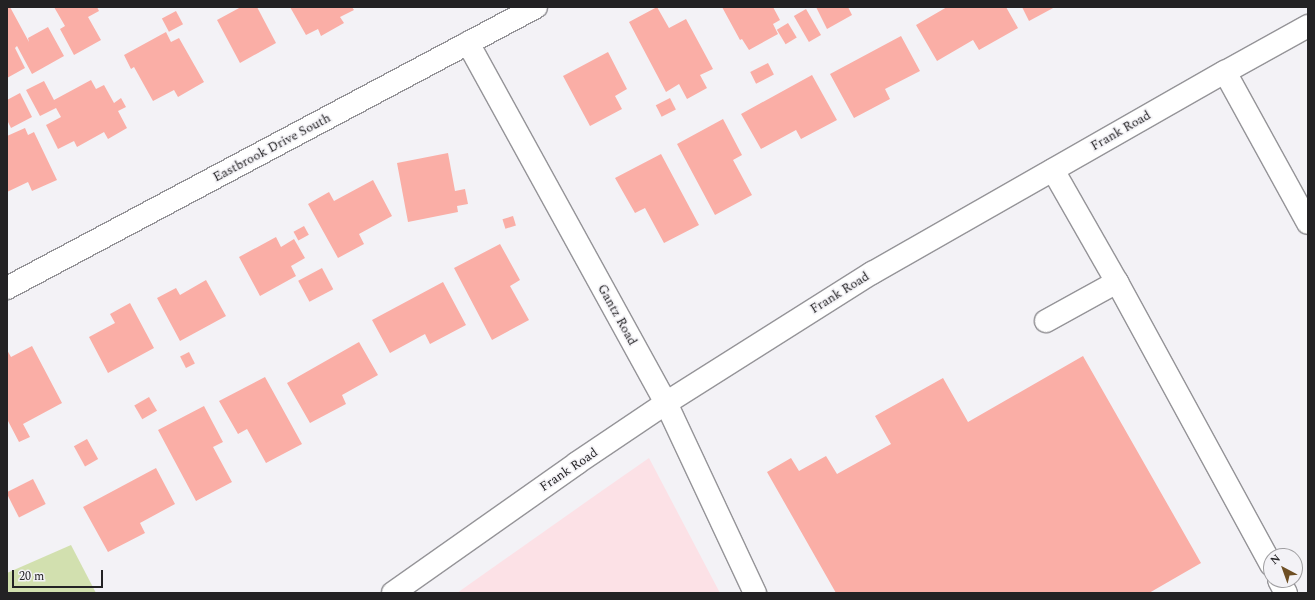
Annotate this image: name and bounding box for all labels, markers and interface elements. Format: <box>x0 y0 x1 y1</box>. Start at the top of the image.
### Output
street label: Frank Road <box>1088 108 1154 154</box>
street label: Eastbrook Drive South <box>211 110 333 186</box>
street label: Frank Road <box>808 269 872 317</box>
street label: Gantz Road <box>594 282 640 348</box>
street label: Frank Road <box>537 445 601 495</box>
north arrow <box>1263 548 1303 588</box>
text: N <box>1266 550 1284 569</box>
scale bar <box>14 562 105 588</box>
text: 20 m <box>19 567 44 586</box>

